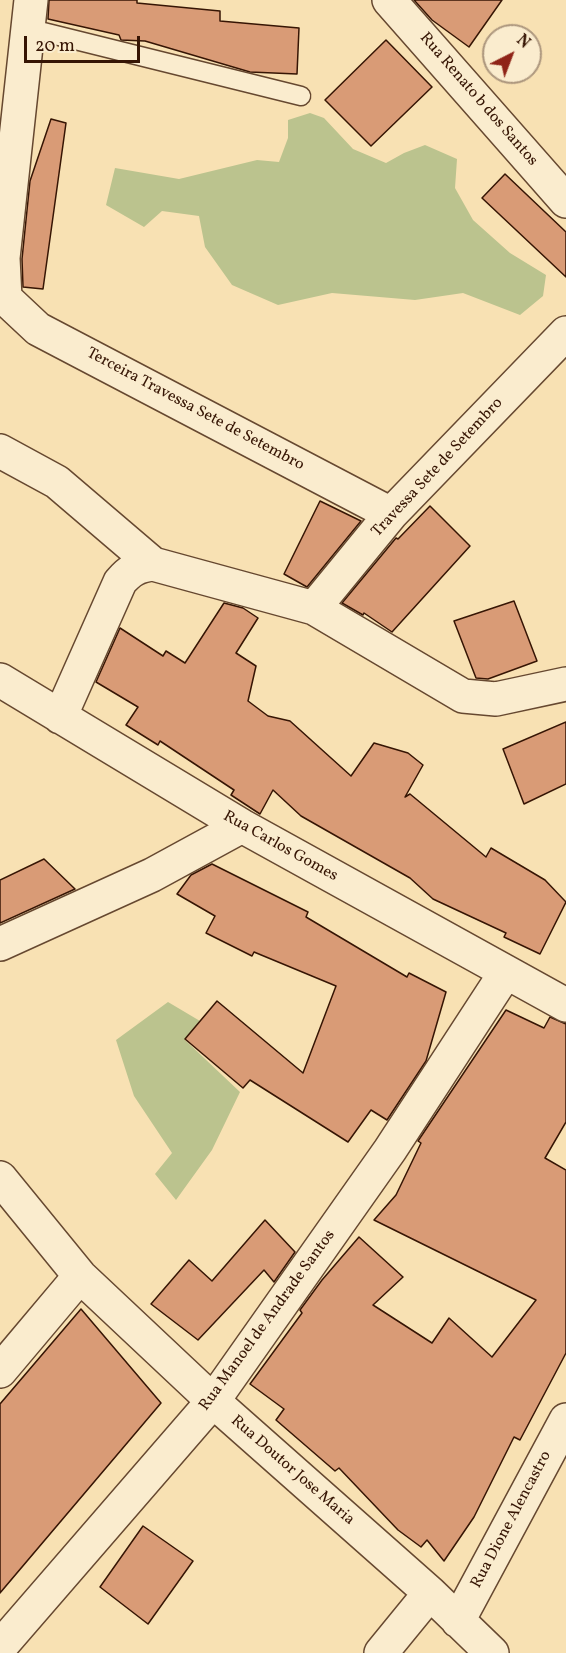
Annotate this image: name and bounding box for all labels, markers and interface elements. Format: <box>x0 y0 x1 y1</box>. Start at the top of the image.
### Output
scale bar <box>27 24 142 62</box>
north arrow <box>482 24 542 84</box>
street label: Rua Renato b dos Santos <box>415 29 541 171</box>
text: N <box>511 30 534 54</box>
text: 20 m <box>35 34 75 59</box>
street label: Terceira Travessa Sete de Setembro <box>83 344 307 476</box>
street label: Travessa Sete de Setembro <box>368 394 508 542</box>
street label: Rua Carlos Gomes <box>219 807 341 887</box>
street label: Rua Manoel de Andrade Santos <box>196 1227 340 1415</box>
street label: Rua Doutor Jose Maria <box>226 1412 358 1530</box>
street label: Rua Dione Alencastro <box>468 1448 556 1592</box>

